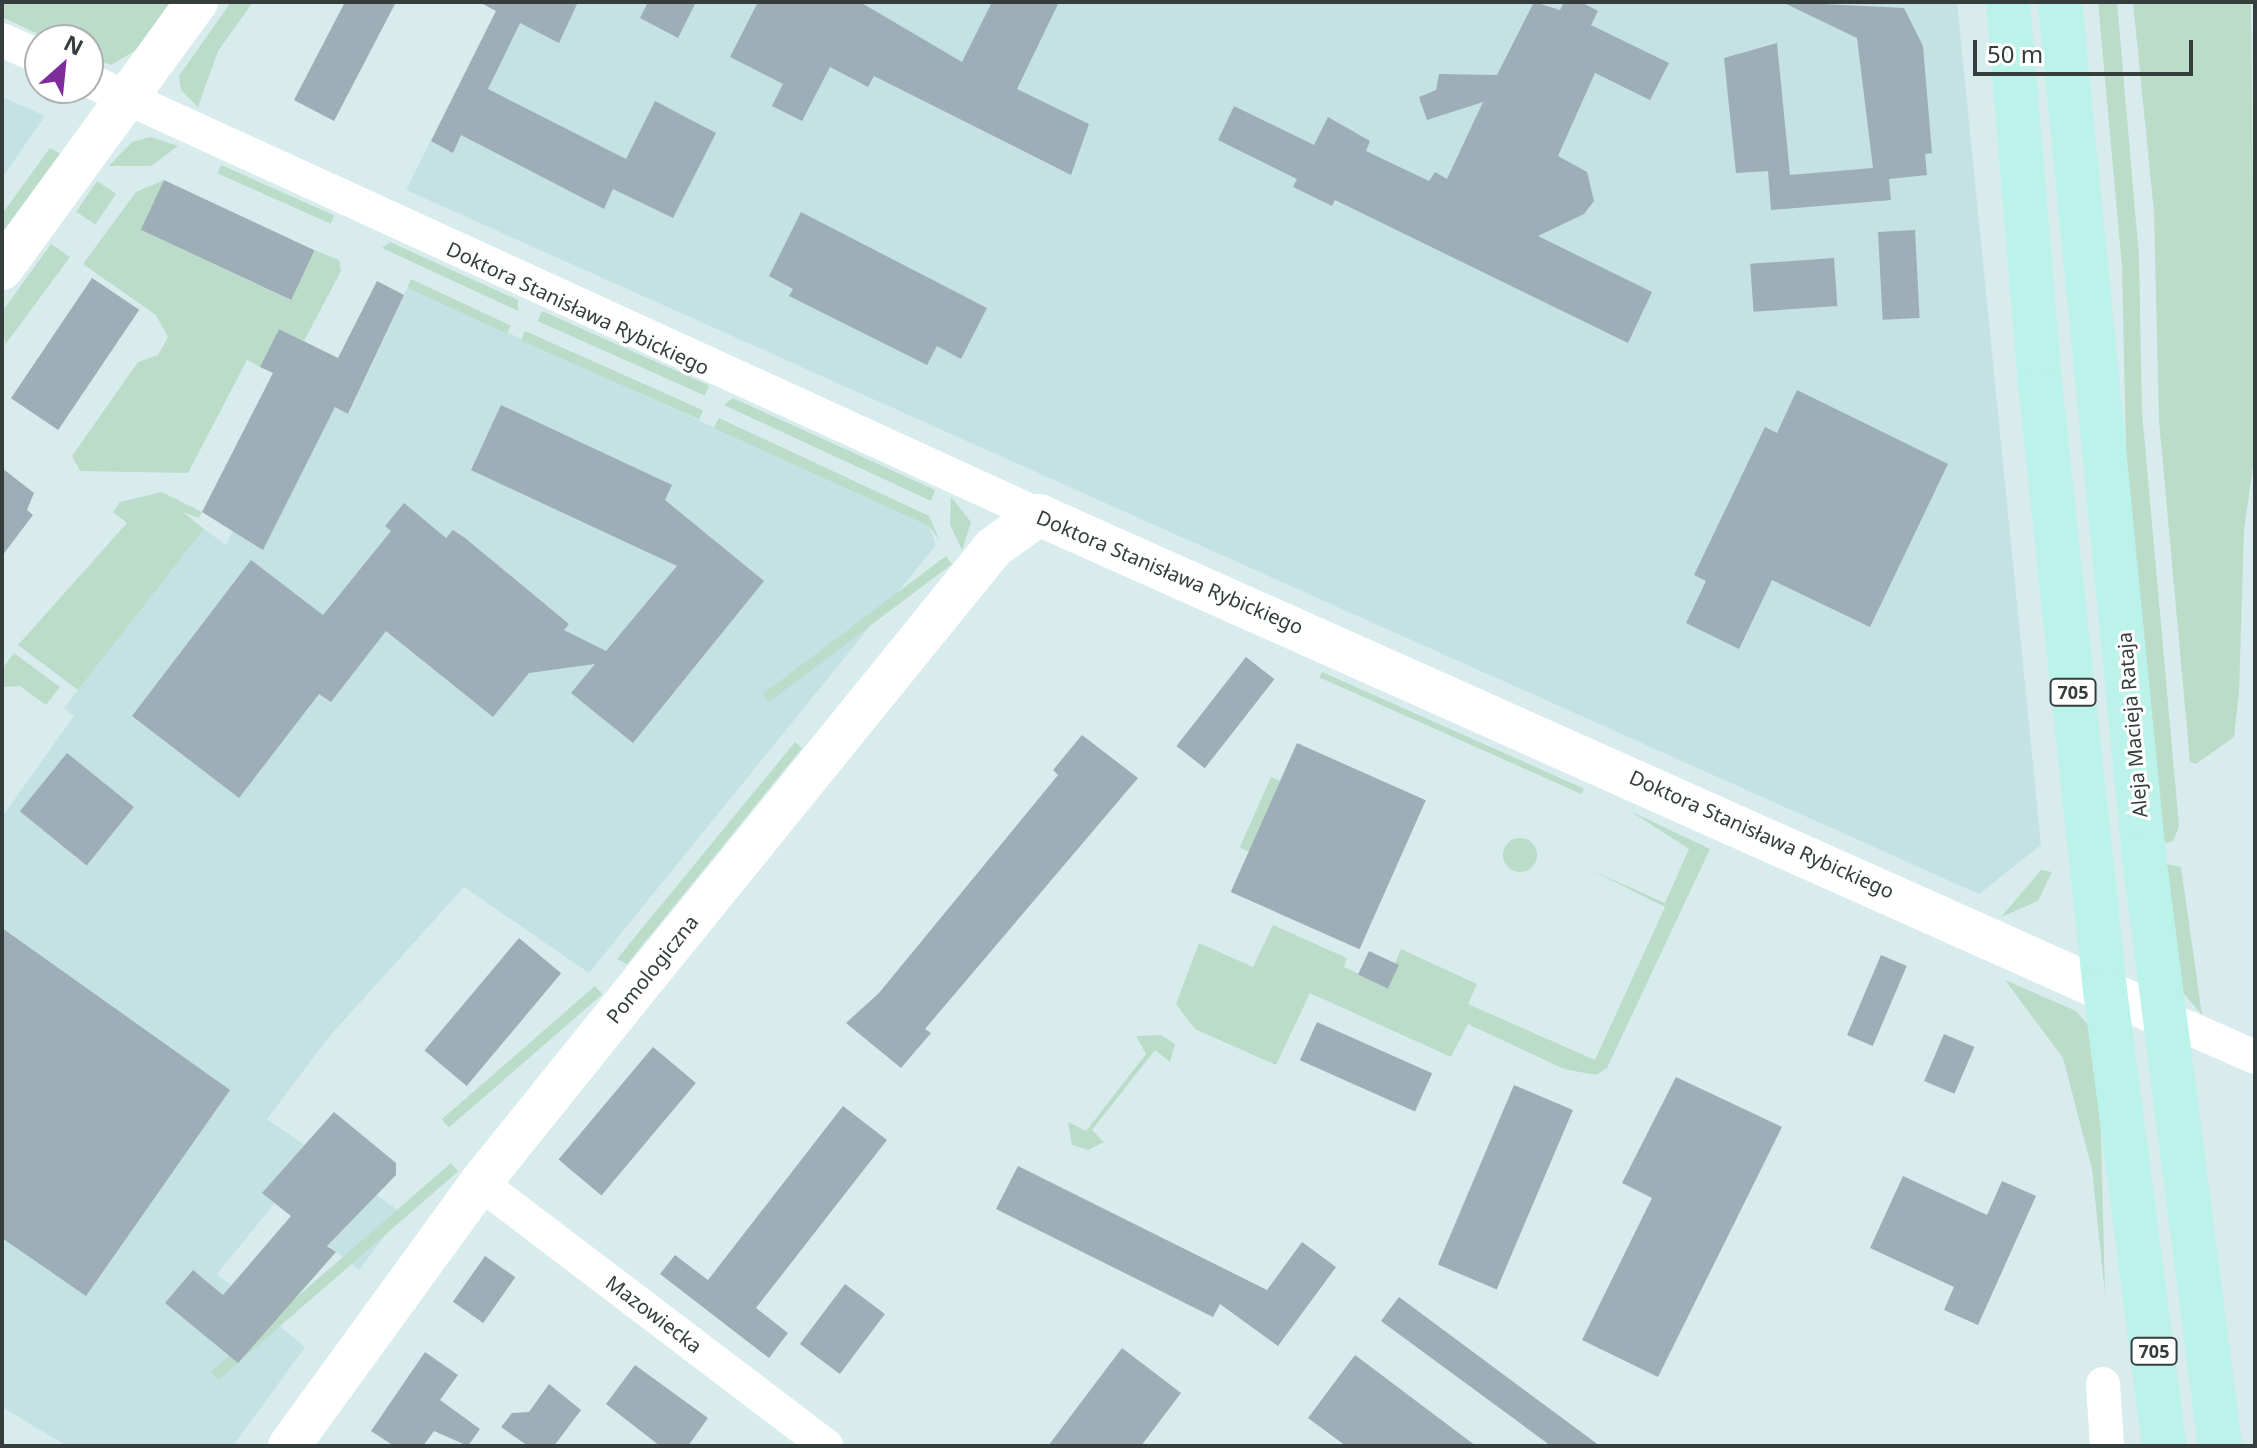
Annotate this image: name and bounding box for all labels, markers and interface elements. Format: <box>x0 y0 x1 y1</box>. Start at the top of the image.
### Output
north arrow <box>24 24 104 104</box>
scale bar <box>1977 24 2197 74</box>
text: N <box>59 27 89 62</box>
text: 50 m <box>1987 37 2043 70</box>
street label: Doktora Stanisława Rybickiego <box>443 236 713 380</box>
street label: Doktora Stanisława Rybickiego <box>1033 505 1307 639</box>
street label: Aleja Macieja Rataja <box>2112 631 2152 819</box>
road number: 705 <box>2049 678 2097 706</box>
street label: Doktora Stanisława Rybickiego <box>1626 765 1898 903</box>
street label: Pomologiczna <box>601 910 703 1028</box>
street label: Mazowiecka <box>601 1270 707 1358</box>
road number: 705 <box>2130 1337 2178 1365</box>

